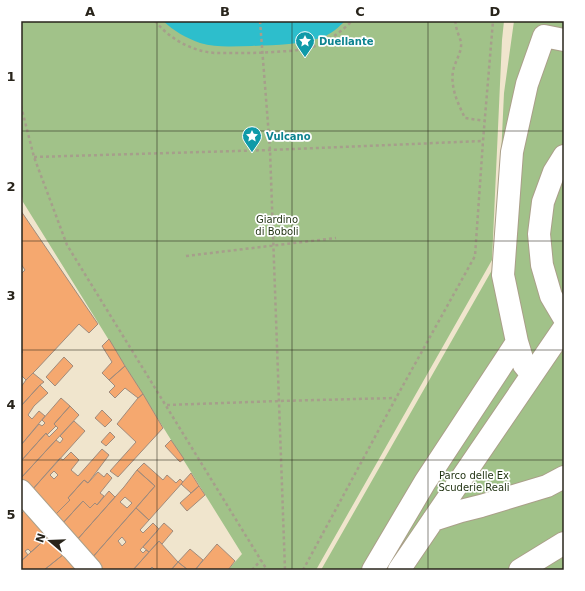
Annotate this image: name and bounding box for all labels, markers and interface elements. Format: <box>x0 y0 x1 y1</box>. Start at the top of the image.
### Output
text: A <box>85 4 95 19</box>
text: B <box>220 4 230 19</box>
text: C <box>355 4 365 19</box>
text: D <box>490 4 501 19</box>
place icon: Duellante <box>294 30 316 58</box>
place label: Duellante <box>319 36 374 47</box>
text: 1 <box>6 69 16 84</box>
place icon: Vulcano <box>241 125 263 153</box>
place label: Vulcano <box>266 131 311 142</box>
text: 2 <box>6 179 16 194</box>
park label: Giardino di Boboli <box>255 214 299 237</box>
text: 3 <box>6 288 16 303</box>
text: 4 <box>6 397 16 412</box>
park label: Parco delle Ex Scuderie Reali <box>438 470 510 493</box>
text: 5 <box>6 507 16 522</box>
north arrow <box>30 521 70 561</box>
text: N <box>33 531 49 544</box>

